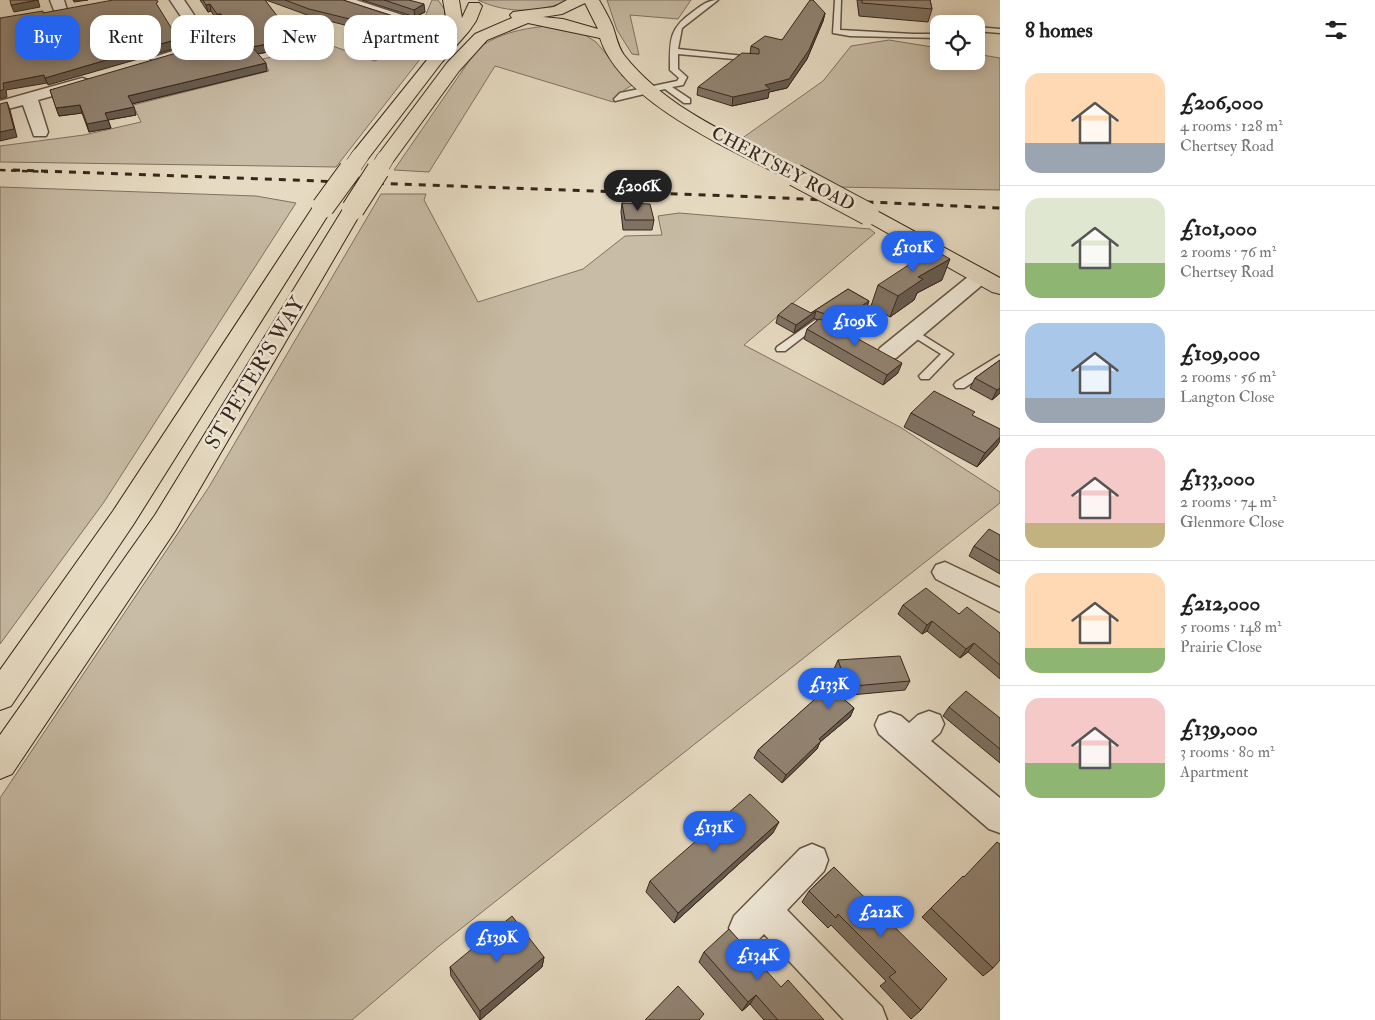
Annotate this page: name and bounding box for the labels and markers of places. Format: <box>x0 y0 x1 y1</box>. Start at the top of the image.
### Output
pin: £206K <box>603 170 673 212</box>
pin: £101K <box>878 230 948 273</box>
pin: £109K <box>820 304 890 347</box>
pin: £133K <box>794 668 864 710</box>
pin: £131K <box>679 810 749 853</box>
pin: £212K <box>846 896 916 938</box>
pin: £139K <box>462 920 532 963</box>
pin: £134K <box>723 938 793 981</box>

